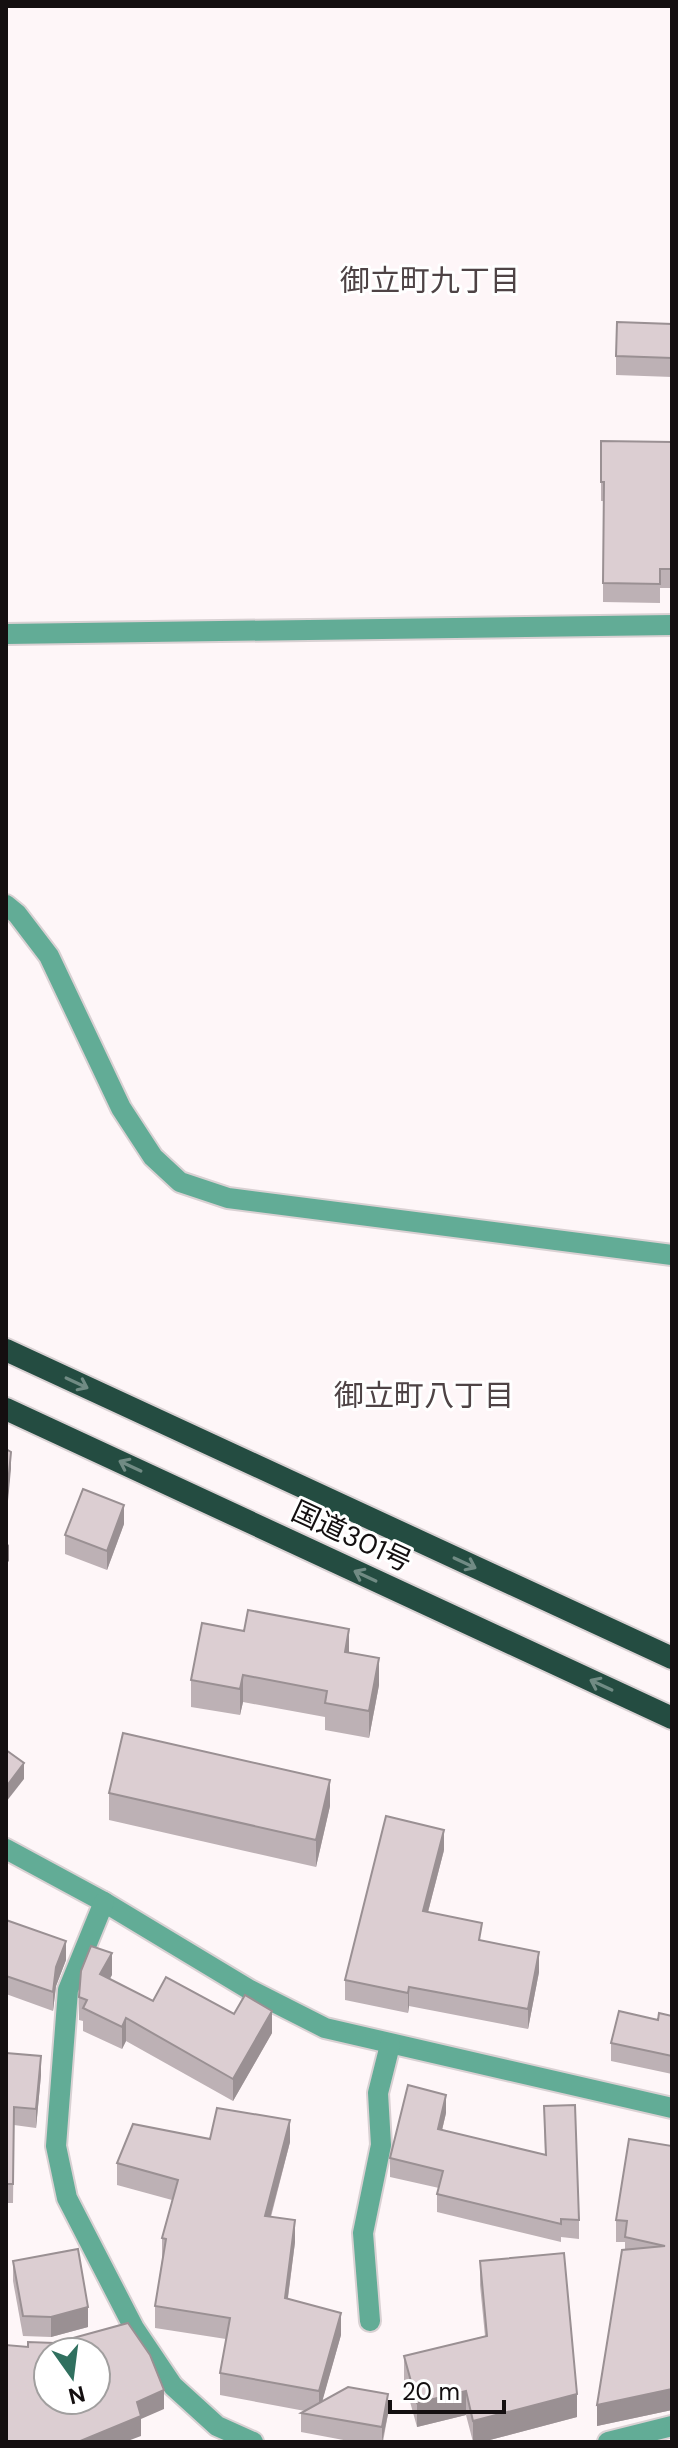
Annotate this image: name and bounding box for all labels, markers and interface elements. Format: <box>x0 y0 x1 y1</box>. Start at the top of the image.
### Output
district label: 御立町九丁目 <box>340 261 520 300</box>
one-way arrow <box>64 1376 88 1391</box>
district label: 御立町八丁目 <box>334 1376 514 1415</box>
one-way arrow <box>118 1458 142 1473</box>
street label: 国道301号 <box>286 1493 418 1580</box>
one-way arrow <box>453 1556 477 1571</box>
one-way arrow <box>354 1568 378 1583</box>
one-way arrow <box>590 1677 614 1692</box>
north arrow <box>32 2336 112 2416</box>
scale bar <box>390 2364 504 2414</box>
text: 20 m <box>402 2376 460 2407</box>
text: N <box>65 2379 88 2411</box>

